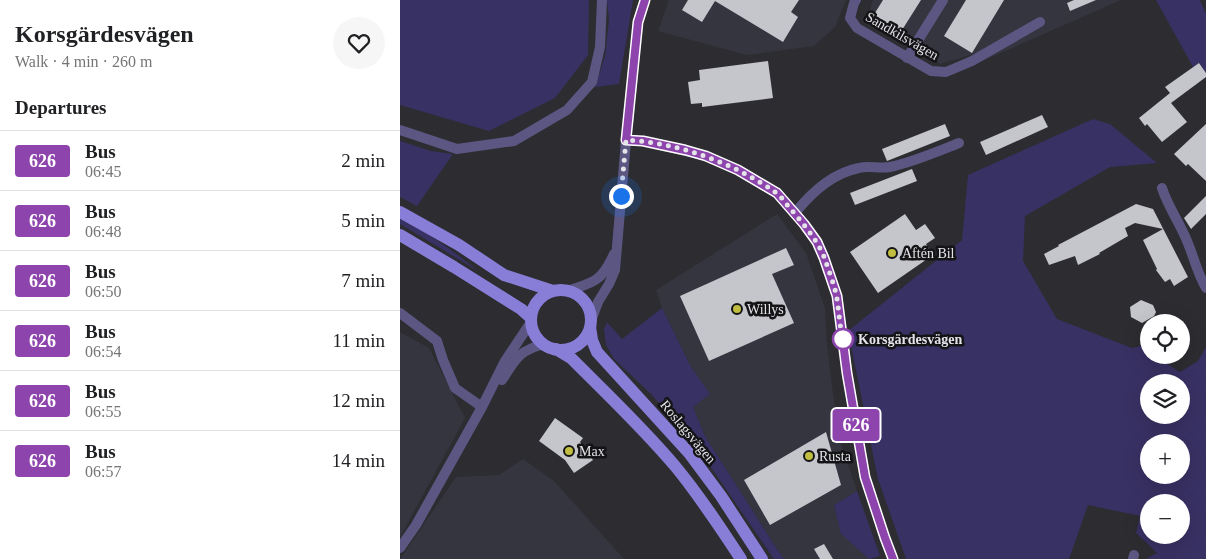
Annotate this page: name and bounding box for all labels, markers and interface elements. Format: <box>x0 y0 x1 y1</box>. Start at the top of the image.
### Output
street label: Sandkilsvägen <box>863 9 941 63</box>
button: heart <box>333 17 385 69</box>
text: Korsgärdesvägen <box>15 21 194 47</box>
text: Walk · 4 min · 260 m <box>15 53 152 70</box>
text: Departures <box>15 97 106 118</box>
text: Bus <box>85 141 116 162</box>
text: 2 min <box>341 150 385 171</box>
text: 626 <box>29 151 56 171</box>
text: 06:45 <box>85 163 121 180</box>
your location <box>609 184 634 209</box>
text: Bus <box>85 201 116 222</box>
text: 5 min <box>341 210 385 231</box>
text: 626 <box>29 211 56 231</box>
text: 06:48 <box>85 223 121 240</box>
place label: Aftén Bil <box>902 246 955 261</box>
marker: Aftén Bil <box>886 247 898 259</box>
text: Bus <box>85 261 116 282</box>
text: 7 min <box>341 270 385 291</box>
text: 626 <box>29 271 56 291</box>
text: 06:50 <box>85 283 121 300</box>
place label: Willys <box>747 302 784 317</box>
marker: Willys <box>731 303 743 315</box>
map controls <box>1140 314 1190 544</box>
button: locate <box>1140 314 1190 364</box>
text: Bus <box>85 321 116 342</box>
marker: Korsgärdesvägen <box>832 328 854 350</box>
text: 11 min <box>332 330 385 351</box>
text: 626 <box>29 331 56 351</box>
place label: Korsgärdesvägen <box>858 332 962 347</box>
text: 06:54 <box>85 343 121 360</box>
button: layers <box>1140 374 1190 424</box>
text: Bus <box>85 381 116 402</box>
text: 12 min <box>332 390 385 411</box>
text: 626 <box>29 391 56 411</box>
street label: Roslagsvägen <box>657 397 719 467</box>
text: 06:55 <box>85 403 121 420</box>
line badge: 626 <box>827 409 885 441</box>
text: 626 <box>843 415 870 435</box>
button: + <box>1140 434 1190 484</box>
text: Bus <box>85 441 116 462</box>
place label: Max <box>579 444 605 459</box>
marker: Max <box>563 445 575 457</box>
place label: Rusta <box>819 449 852 464</box>
text: 14 min <box>332 450 385 471</box>
marker: Rusta <box>803 450 815 462</box>
text: 626 <box>29 451 56 471</box>
text: 06:57 <box>85 463 121 480</box>
button: − <box>1140 494 1190 544</box>

